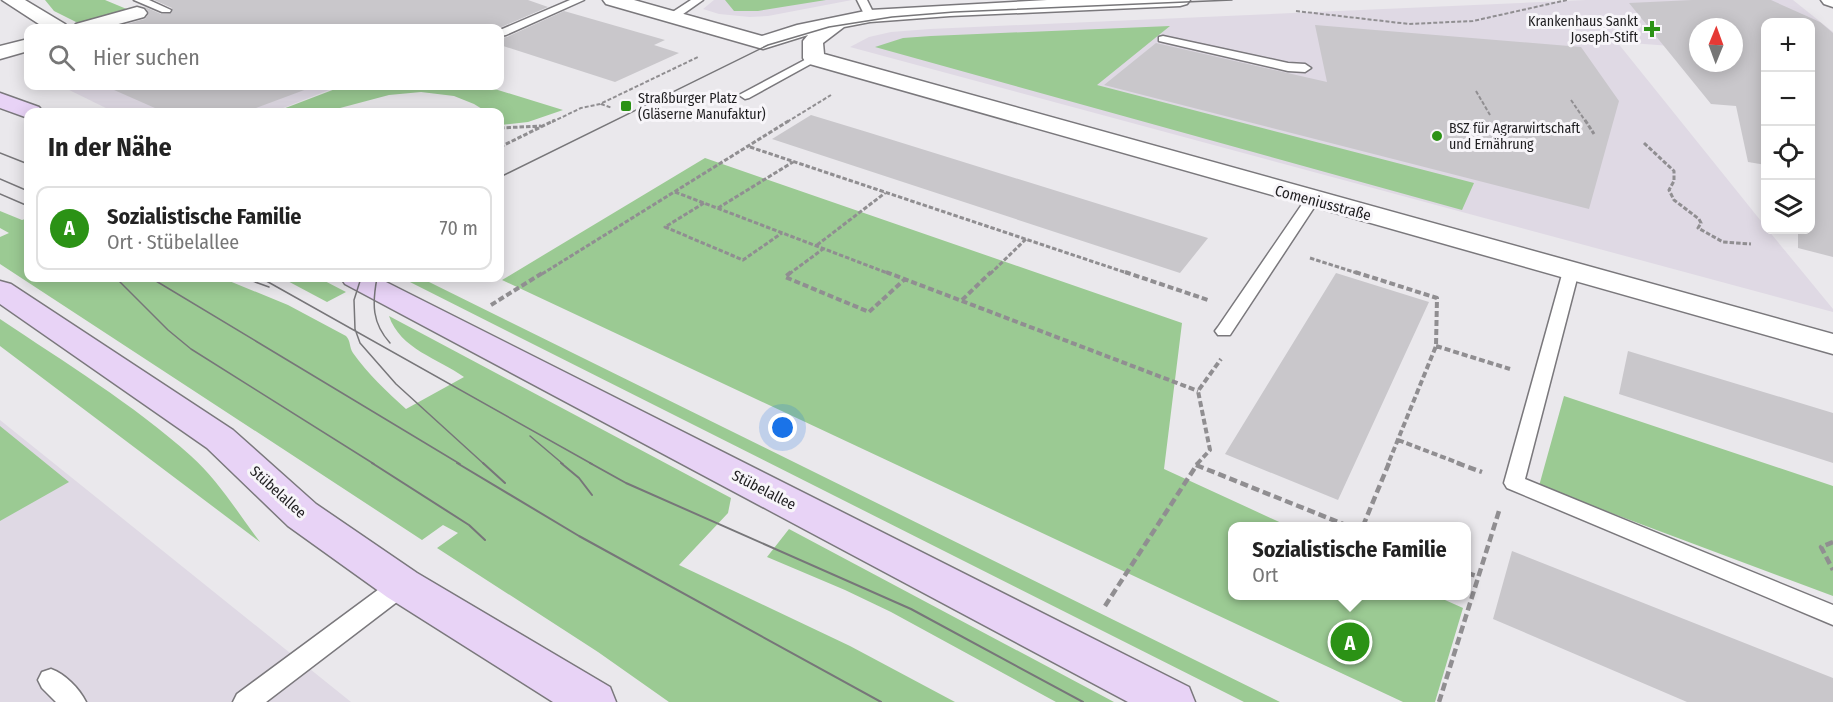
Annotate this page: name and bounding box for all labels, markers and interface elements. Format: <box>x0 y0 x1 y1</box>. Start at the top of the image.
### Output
place label: Krankenhaus Sankt Joseph-Stift <box>1528 13 1638 46</box>
north arrow <box>1689 18 1743 72</box>
map controls <box>1761 18 1815 234</box>
button: + <box>1761 18 1815 72</box>
marker: Krankenhaus Sankt Joseph-Stift <box>1643 20 1661 38</box>
search box <box>24 24 504 90</box>
icon: search <box>45 41 78 74</box>
text: Hier suchen <box>93 44 200 71</box>
button: − <box>1761 72 1815 126</box>
place label: Straßburger Platz (Gläserne Manufaktur) <box>638 90 766 123</box>
marker: Straßburger Platz (Gläserne Manufaktur) <box>619 99 633 113</box>
place label: BSZ für Agrarwirtschaft und Ernährung <box>1449 120 1581 153</box>
button: locate <box>1761 126 1815 180</box>
marker: BSZ für Agrarwirtschaft und Ernährung <box>1430 129 1444 143</box>
text: In der Nähe <box>48 132 172 163</box>
button: layers <box>1761 180 1815 234</box>
street label: Comeniusstraße <box>1273 182 1373 224</box>
text: Sozialistische Familie <box>107 203 302 230</box>
text: A <box>64 216 75 240</box>
text: 70 m <box>440 216 478 240</box>
text: Ort · Stübelallee <box>107 230 239 254</box>
your location <box>768 413 797 442</box>
street label: Stübelallee <box>246 462 310 522</box>
street label: Stübelallee <box>729 466 799 514</box>
popup <box>1228 522 1471 600</box>
text: Sozialistische Familie <box>1252 536 1447 563</box>
text: Ort <box>1252 563 1278 587</box>
pin: A <box>1330 620 1370 664</box>

